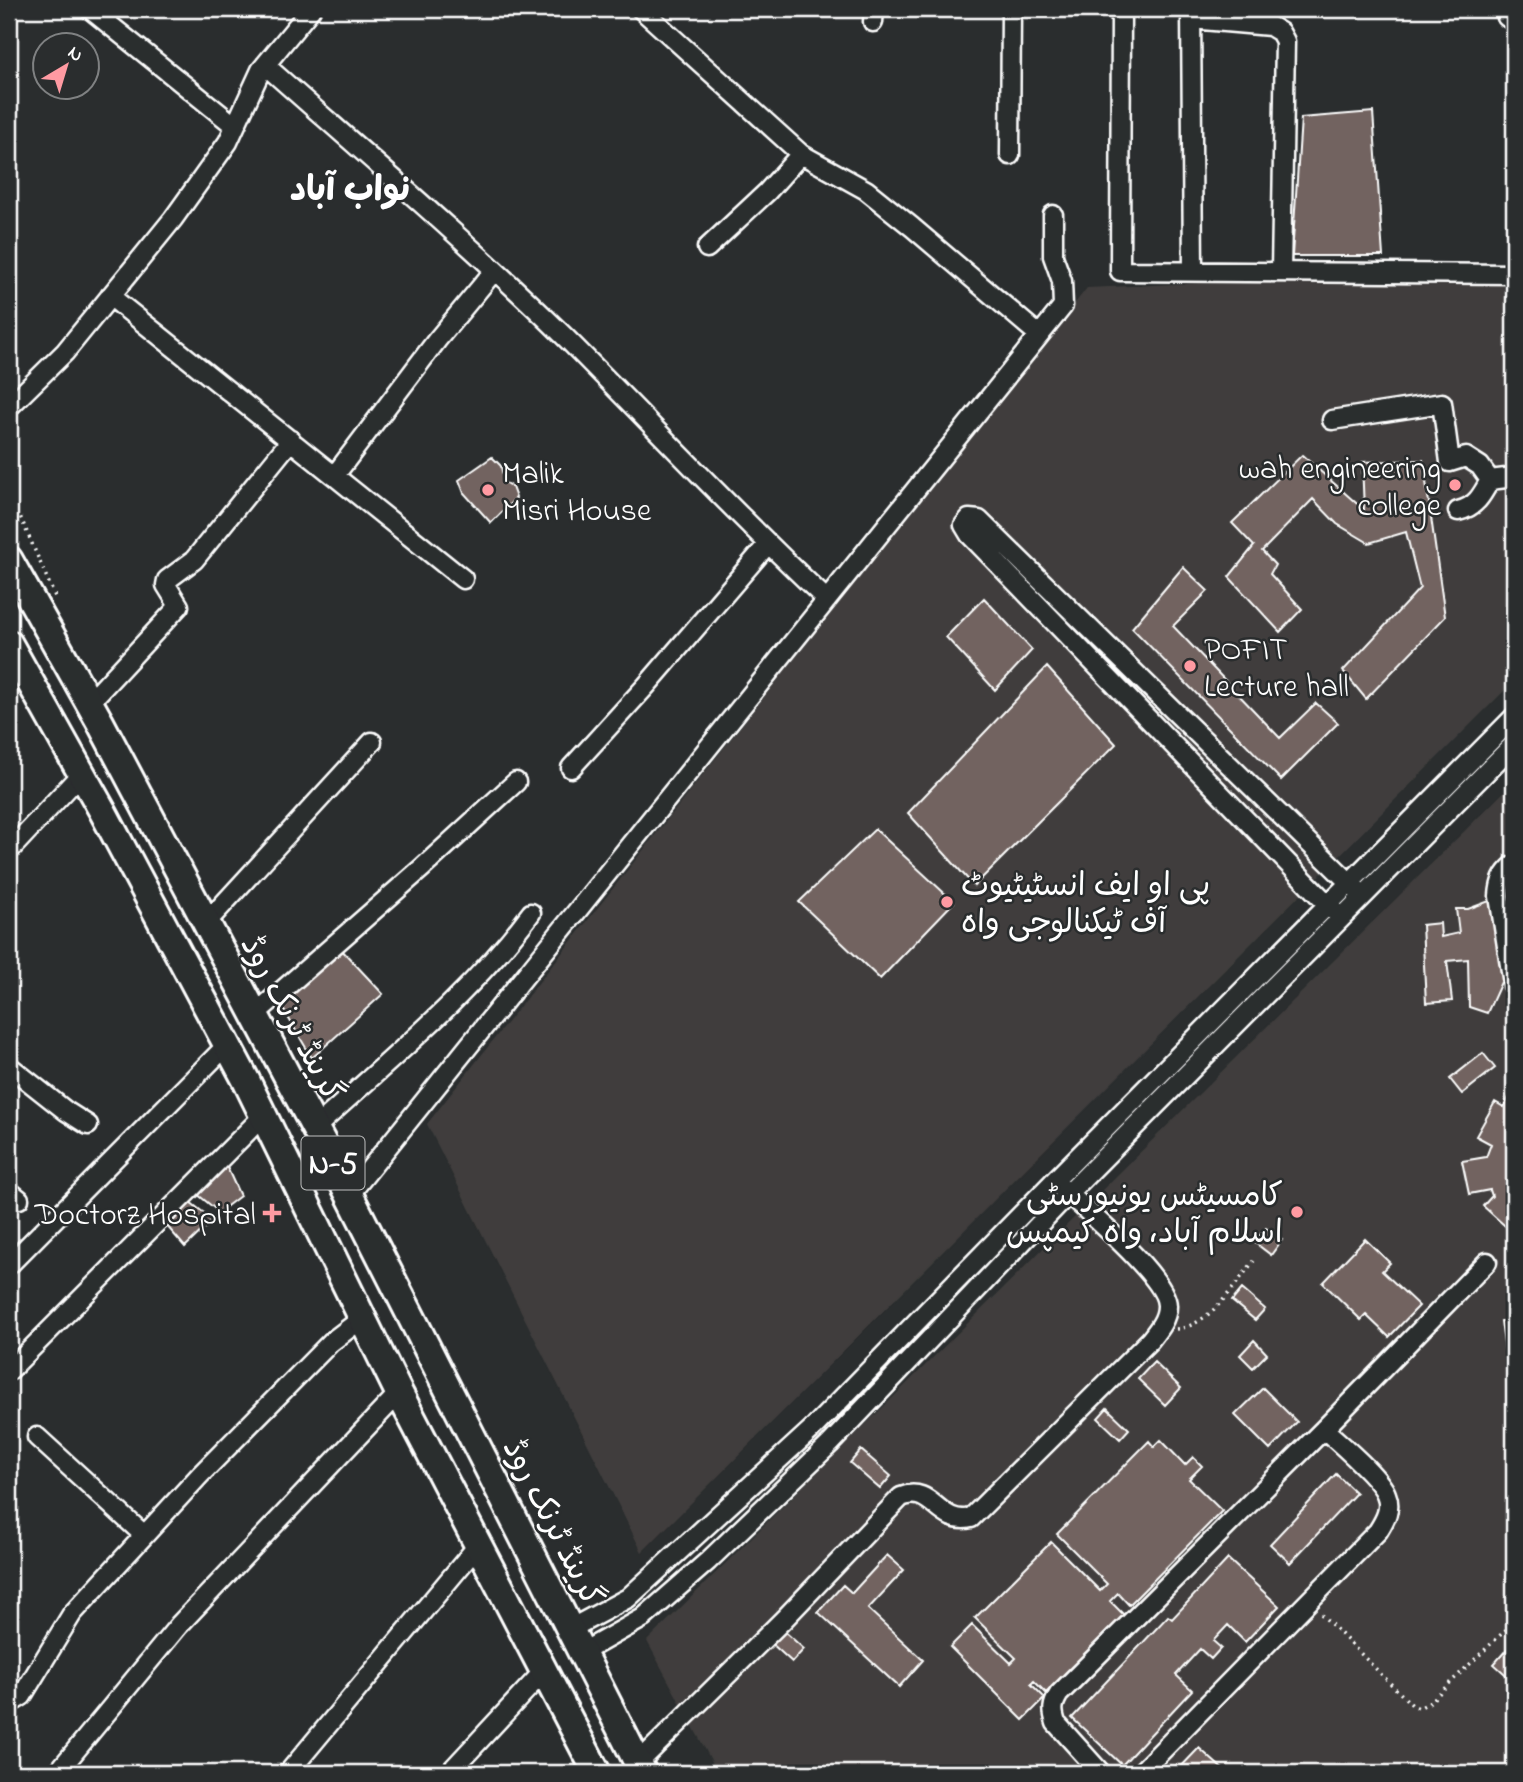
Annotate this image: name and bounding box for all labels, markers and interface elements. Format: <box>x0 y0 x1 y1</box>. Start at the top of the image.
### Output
north arrow <box>32 32 102 102</box>
text: N <box>62 40 88 69</box>
district label: نواب آباد <box>290 166 410 217</box>
place label: wah engineering college <box>1239 447 1442 531</box>
place label: Malik Misri House <box>502 452 652 536</box>
marker: wah engineering college <box>1447 477 1463 493</box>
marker: Malik Misri House <box>480 482 496 498</box>
place label: POFIT Lecture hall <box>1204 628 1349 712</box>
marker: POFIT Lecture hall <box>1182 658 1198 674</box>
place label: پی او ایف انسٹیٹیوٹ آف ٹیکنالوجی واہ <box>961 864 1210 948</box>
marker: پی او ایف انسٹیٹیوٹ آف ٹیکنالوجی واہ <box>939 894 955 910</box>
street label: گرینڈ ٹرنک روڈ <box>226 928 354 1111</box>
road number: N-5 <box>302 1136 364 1190</box>
place label: کامسیٹس یونیورسٹی اسلام آباد، واہ کیمپس <box>1006 1174 1283 1258</box>
place label: Doctorz Hospital <box>34 1193 256 1240</box>
marker: Doctorz Hospital <box>262 1203 282 1223</box>
marker: کامسیٹس یونیورسٹی اسلام آباد، واہ کیمپس <box>1289 1204 1305 1220</box>
street label: گرینڈ ٹرنک روڈ <box>488 1431 613 1616</box>

